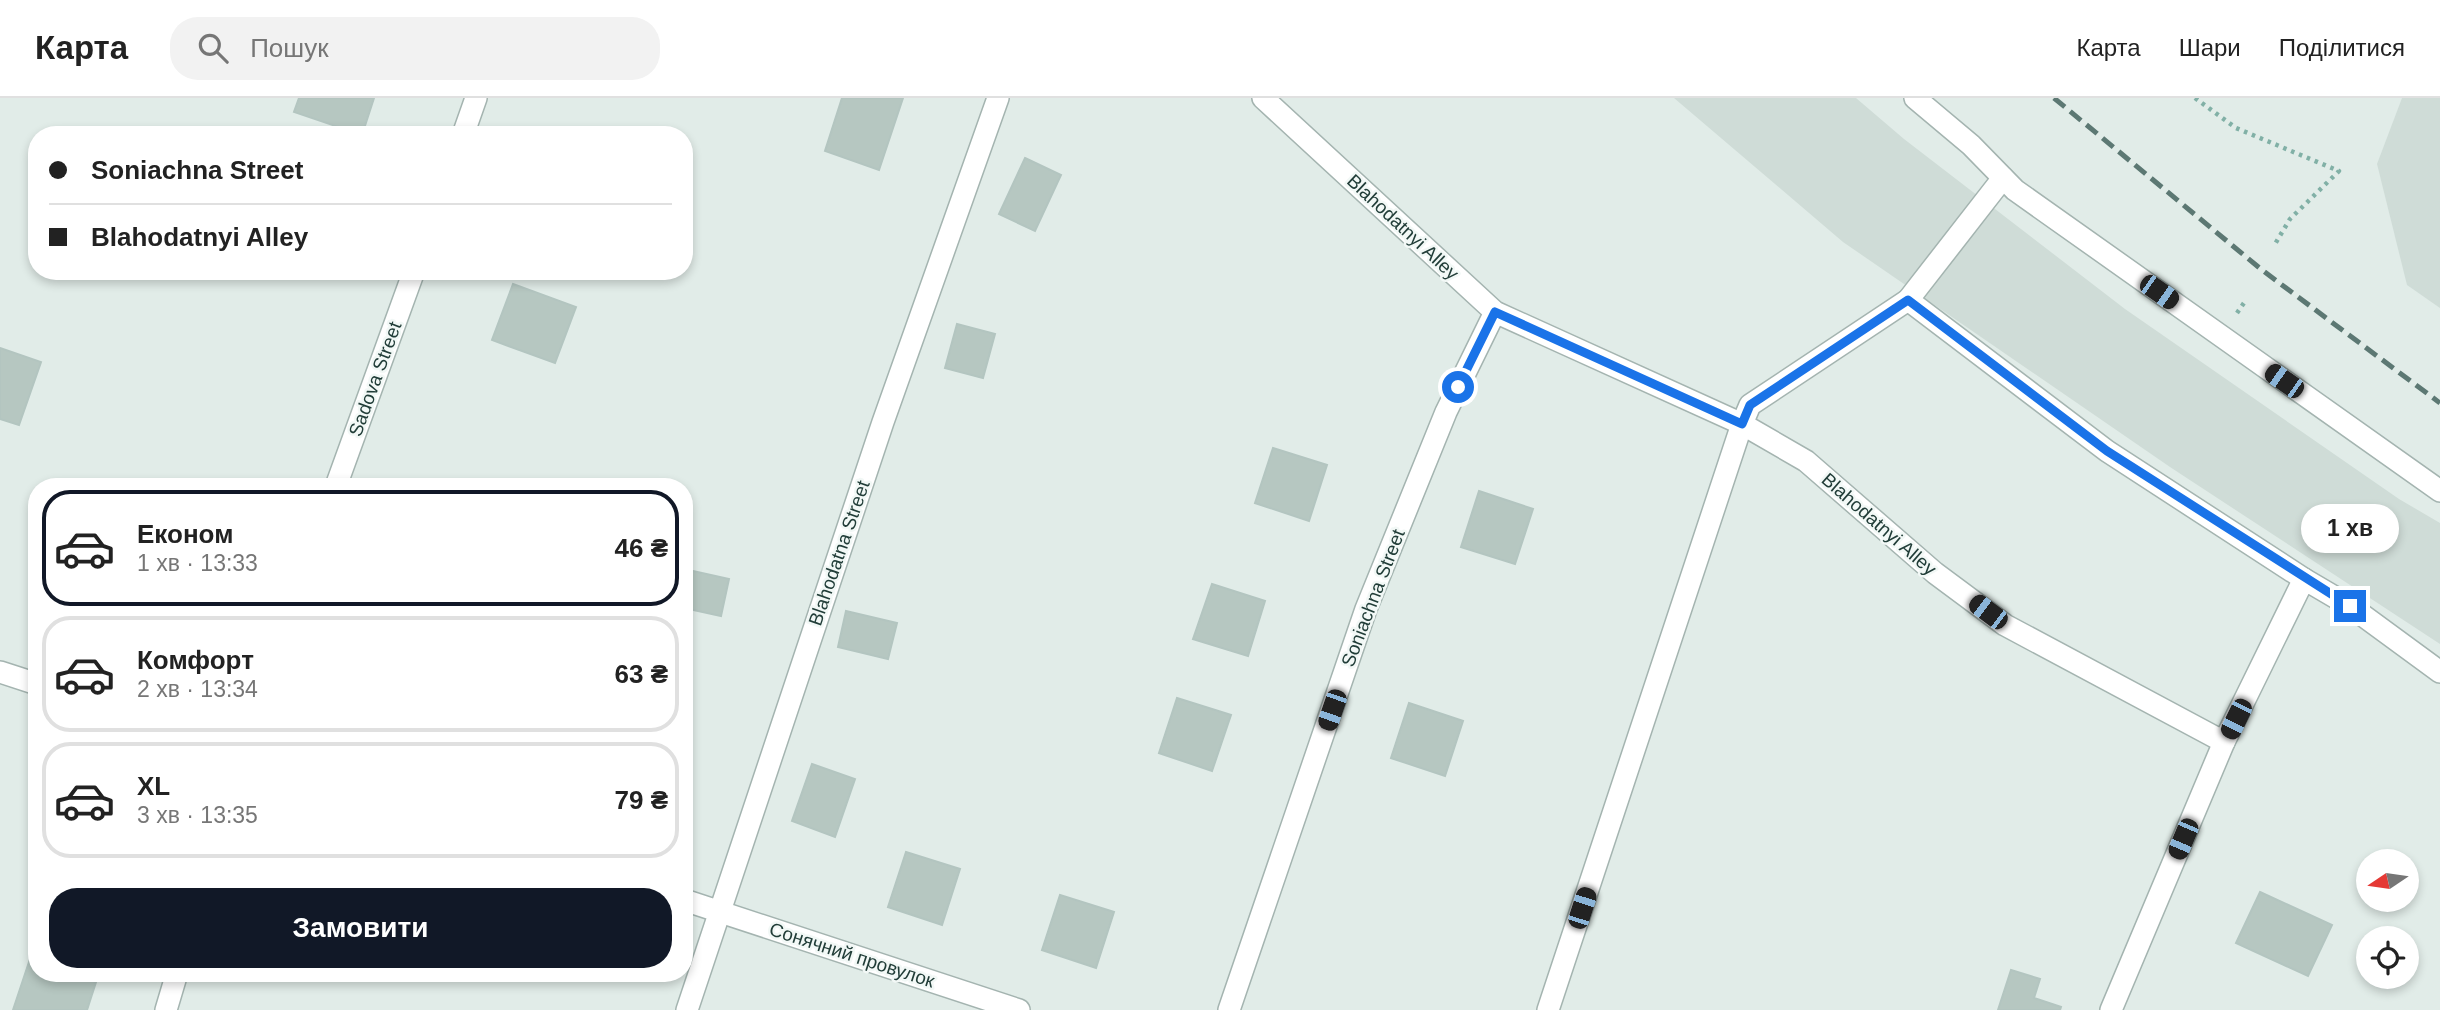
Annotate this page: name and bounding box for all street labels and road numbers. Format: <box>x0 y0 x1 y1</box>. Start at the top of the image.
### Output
street label: Blahodatnyi Alley <box>1343 170 1463 284</box>
street label: Sadova Street <box>345 318 406 439</box>
street label: Blahodatnyi Alley <box>1818 469 1941 580</box>
street label: Blahodatna Street <box>804 477 874 628</box>
street label: Soniachna Street <box>1337 526 1409 670</box>
street label: Сонячний провулок <box>767 918 938 992</box>

